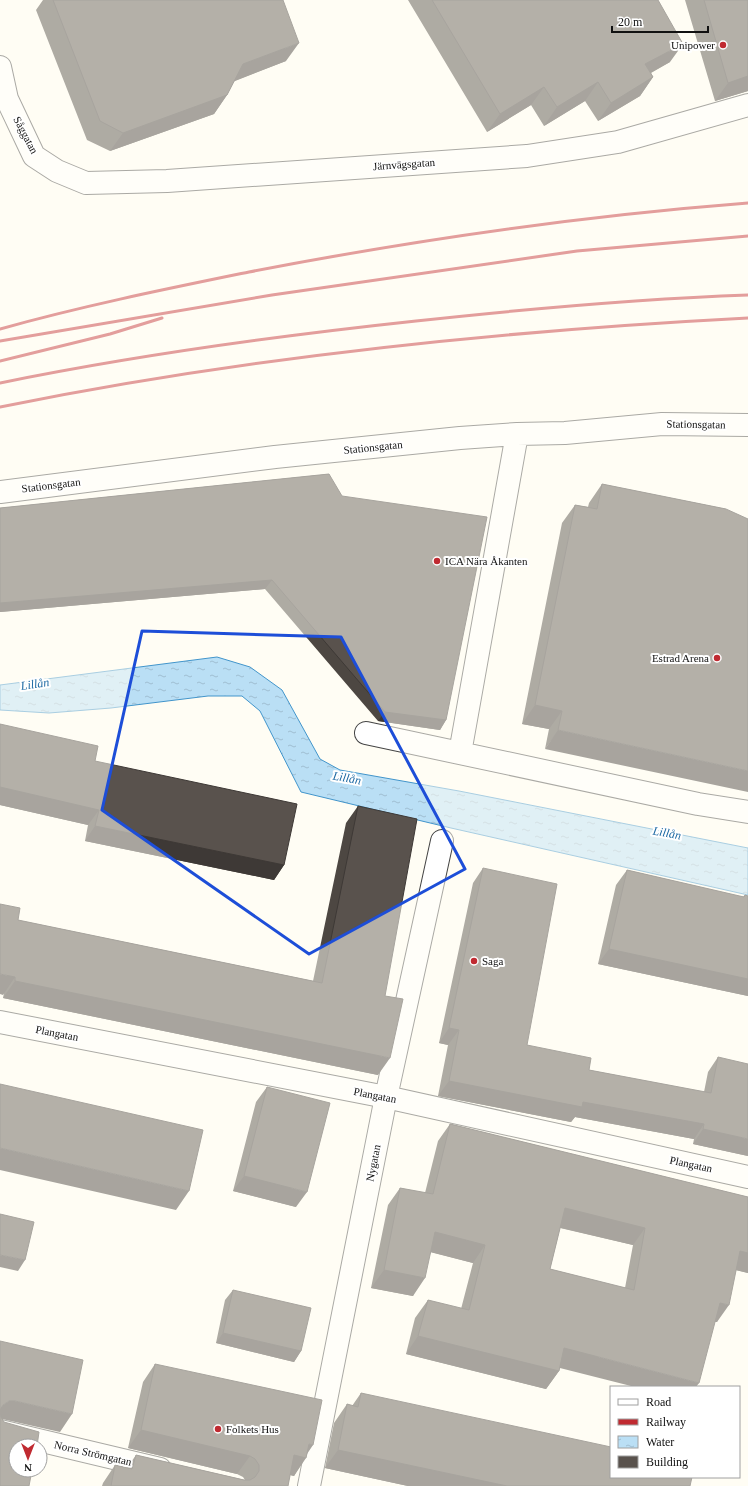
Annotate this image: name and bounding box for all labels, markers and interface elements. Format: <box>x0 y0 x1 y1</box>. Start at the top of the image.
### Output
scale bar <box>612 8 708 34</box>
text: 20 m <box>618 15 643 29</box>
place label: Unipower <box>671 39 715 51</box>
marker: Unipower <box>718 40 728 50</box>
street label: Såggatan <box>11 114 41 156</box>
street label: Järnvägsgatan <box>373 156 436 172</box>
street label: Stationsgatan <box>666 417 726 431</box>
street label: Stationsgatan <box>343 438 404 456</box>
street label: Stationsgatan <box>21 475 82 495</box>
place label: ICA Nära Åkanten <box>445 555 528 567</box>
marker: ICA Nära Åkanten <box>432 556 442 566</box>
place label: Estrad Arena <box>652 652 709 664</box>
marker: Estrad Arena <box>712 653 722 663</box>
water label: Lillån <box>19 675 50 693</box>
water label: Lillån <box>331 768 362 787</box>
water label: Lillån <box>651 823 682 842</box>
place label: Saga <box>482 955 504 967</box>
marker: Saga <box>469 956 479 966</box>
street label: Plangatan <box>35 1023 80 1043</box>
street label: Plangatan <box>353 1085 398 1105</box>
street label: Nygatan <box>364 1143 383 1182</box>
street label: Plangatan <box>669 1154 714 1174</box>
legend <box>610 1386 740 1478</box>
text: Road <box>646 1395 671 1409</box>
text: Railway <box>646 1415 686 1429</box>
place label: Folkets Hus <box>226 1423 279 1435</box>
marker: Folkets Hus <box>213 1424 223 1434</box>
text: Water <box>646 1435 674 1449</box>
north arrow <box>8 1438 48 1478</box>
street label: Norra Strömgatan <box>53 1438 133 1468</box>
text: Building <box>646 1455 688 1469</box>
text: N <box>24 1462 32 1474</box>

